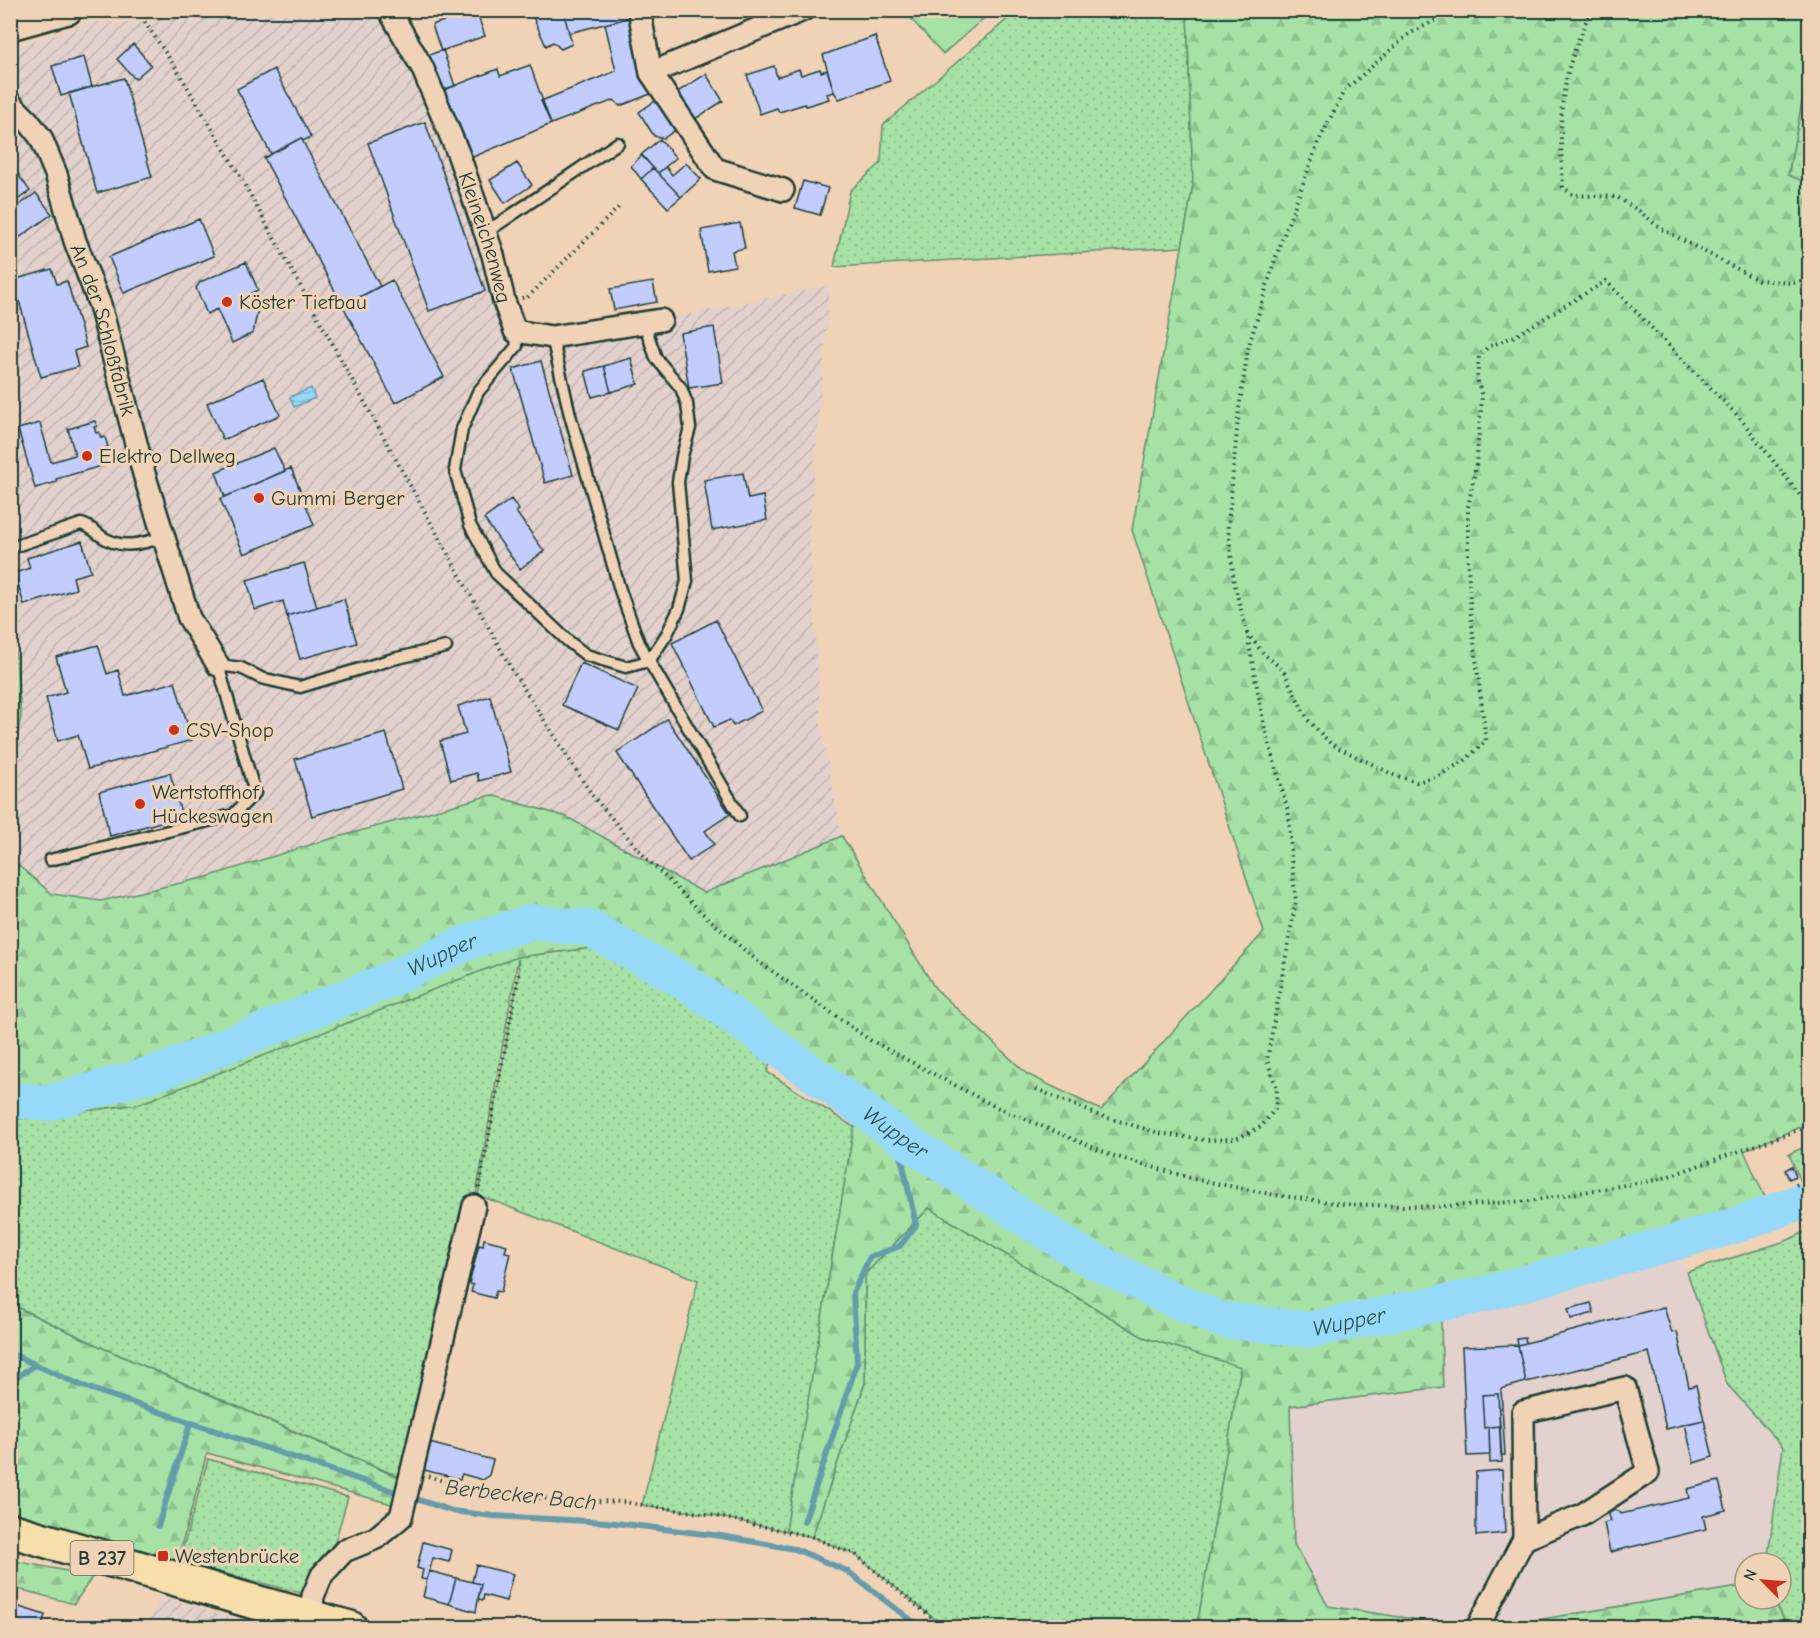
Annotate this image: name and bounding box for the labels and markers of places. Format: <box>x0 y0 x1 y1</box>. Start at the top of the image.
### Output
place label: Köster Tiefbau <box>239 290 367 314</box>
marker: Köster Tiefbau <box>220 295 234 309</box>
place label: Elektro Dellweg <box>99 444 236 468</box>
marker: Elektro Dellweg <box>80 449 94 463</box>
place label: Gummi Berger <box>271 486 405 510</box>
marker: Gummi Berger <box>252 491 266 505</box>
place label: CSV-Shop <box>186 718 274 742</box>
marker: CSV-Shop <box>167 723 181 737</box>
place label: Wertstoffhof Hückeswagen <box>152 780 273 828</box>
marker: Wertstoffhof Hückeswagen <box>133 797 147 811</box>
place label: Westenbrücke <box>175 1544 299 1568</box>
marker: Westenbrücke <box>156 1549 170 1563</box>

